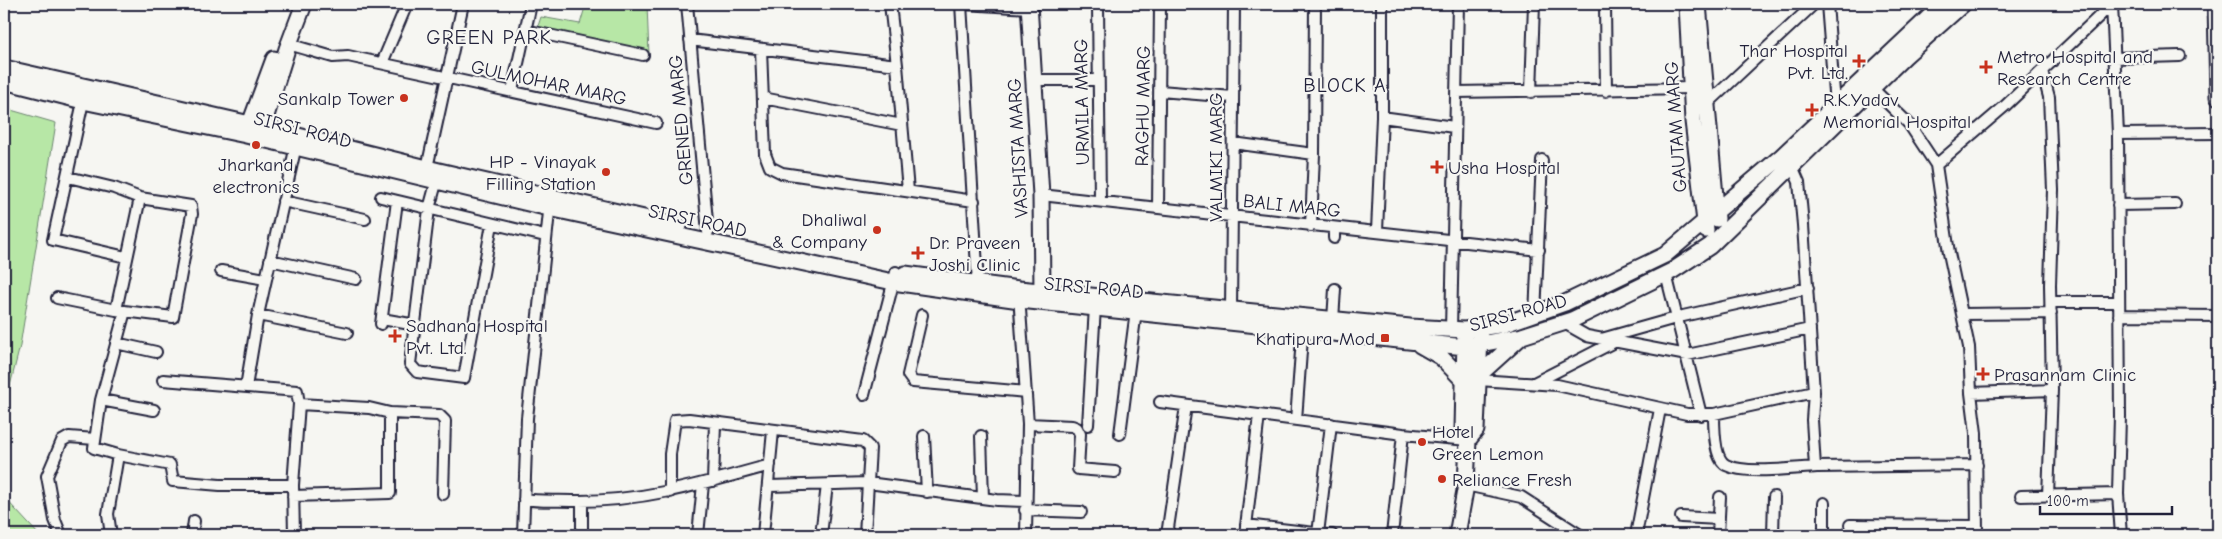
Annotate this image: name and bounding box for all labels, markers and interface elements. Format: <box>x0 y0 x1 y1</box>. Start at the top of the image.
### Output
district label: GREEN PARK <box>426 26 552 49</box>
street label: URMILA MARG <box>1070 38 1094 165</box>
place label: Thar Hospital Pvt. Ltd. <box>1739 40 1848 84</box>
street label: RAGHU MARG <box>1131 45 1155 167</box>
place label: Metro Hospital and Research Centre <box>1997 46 2153 90</box>
street label: GRENED MARG <box>664 54 698 186</box>
marker: Thar Hospital Pvt. Ltd. <box>1852 54 1866 68</box>
street label: GULMOHAR MARG <box>469 56 629 110</box>
marker: Metro Hospital and Research Centre <box>1979 60 1993 74</box>
street label: GAUTAM MARG <box>1660 61 1692 193</box>
district label: BLOCK A <box>1303 74 1387 97</box>
street label: VASHISTA MARG <box>1003 78 1033 218</box>
place label: Sankalp Tower <box>278 88 394 110</box>
place label: R.K.Yadav Memorial Hospital <box>1823 89 1971 133</box>
marker: Sankalp Tower <box>398 92 410 104</box>
street label: VALMIKI MARG <box>1205 92 1227 222</box>
marker: R.K.Yadav Memorial Hospital <box>1805 103 1819 117</box>
street label: SIRSI ROAD <box>252 107 354 153</box>
marker: Jharkand electronics <box>250 139 262 151</box>
place label: HP - Vinayak Filling Station <box>486 151 597 195</box>
place label: Jharkand electronics <box>213 154 300 198</box>
place label: Usha Hospital <box>1448 157 1560 179</box>
marker: Usha Hospital <box>1430 160 1444 174</box>
marker: HP - Vinayak Filling Station <box>600 166 612 178</box>
street label: BALI MARG <box>1242 190 1342 222</box>
street label: SIRSI ROAD <box>647 200 749 242</box>
place label: Dhaliwal & Company <box>772 209 868 253</box>
marker: Dhaliwal & Company <box>871 224 883 236</box>
place label: Dr. Praveen Joshi Clinic <box>929 232 1021 276</box>
marker: Dr. Praveen Joshi Clinic <box>911 246 925 260</box>
street label: SIRSI ROAD <box>1043 273 1145 303</box>
street label: SIRSI ROAD <box>1467 289 1569 337</box>
place label: Sadhana Hospital Pvt. Ltd. <box>406 315 548 359</box>
place label: Khatipura Mod <box>1255 328 1375 350</box>
marker: Sadhana Hospital Pvt. Ltd. <box>388 329 402 343</box>
marker: Khatipura Mod <box>1379 332 1391 344</box>
place label: Prasannam Clinic <box>1994 364 2136 386</box>
marker: Prasannam Clinic <box>1976 367 1990 381</box>
place label: Hotel Green Lemon <box>1432 421 1544 465</box>
marker: Hotel Green Lemon <box>1416 436 1428 448</box>
place label: Reliance Fresh <box>1452 469 1572 491</box>
marker: Reliance Fresh <box>1436 473 1448 485</box>
scale bar <box>2040 484 2172 516</box>
text: 100 m <box>2047 492 2089 510</box>

